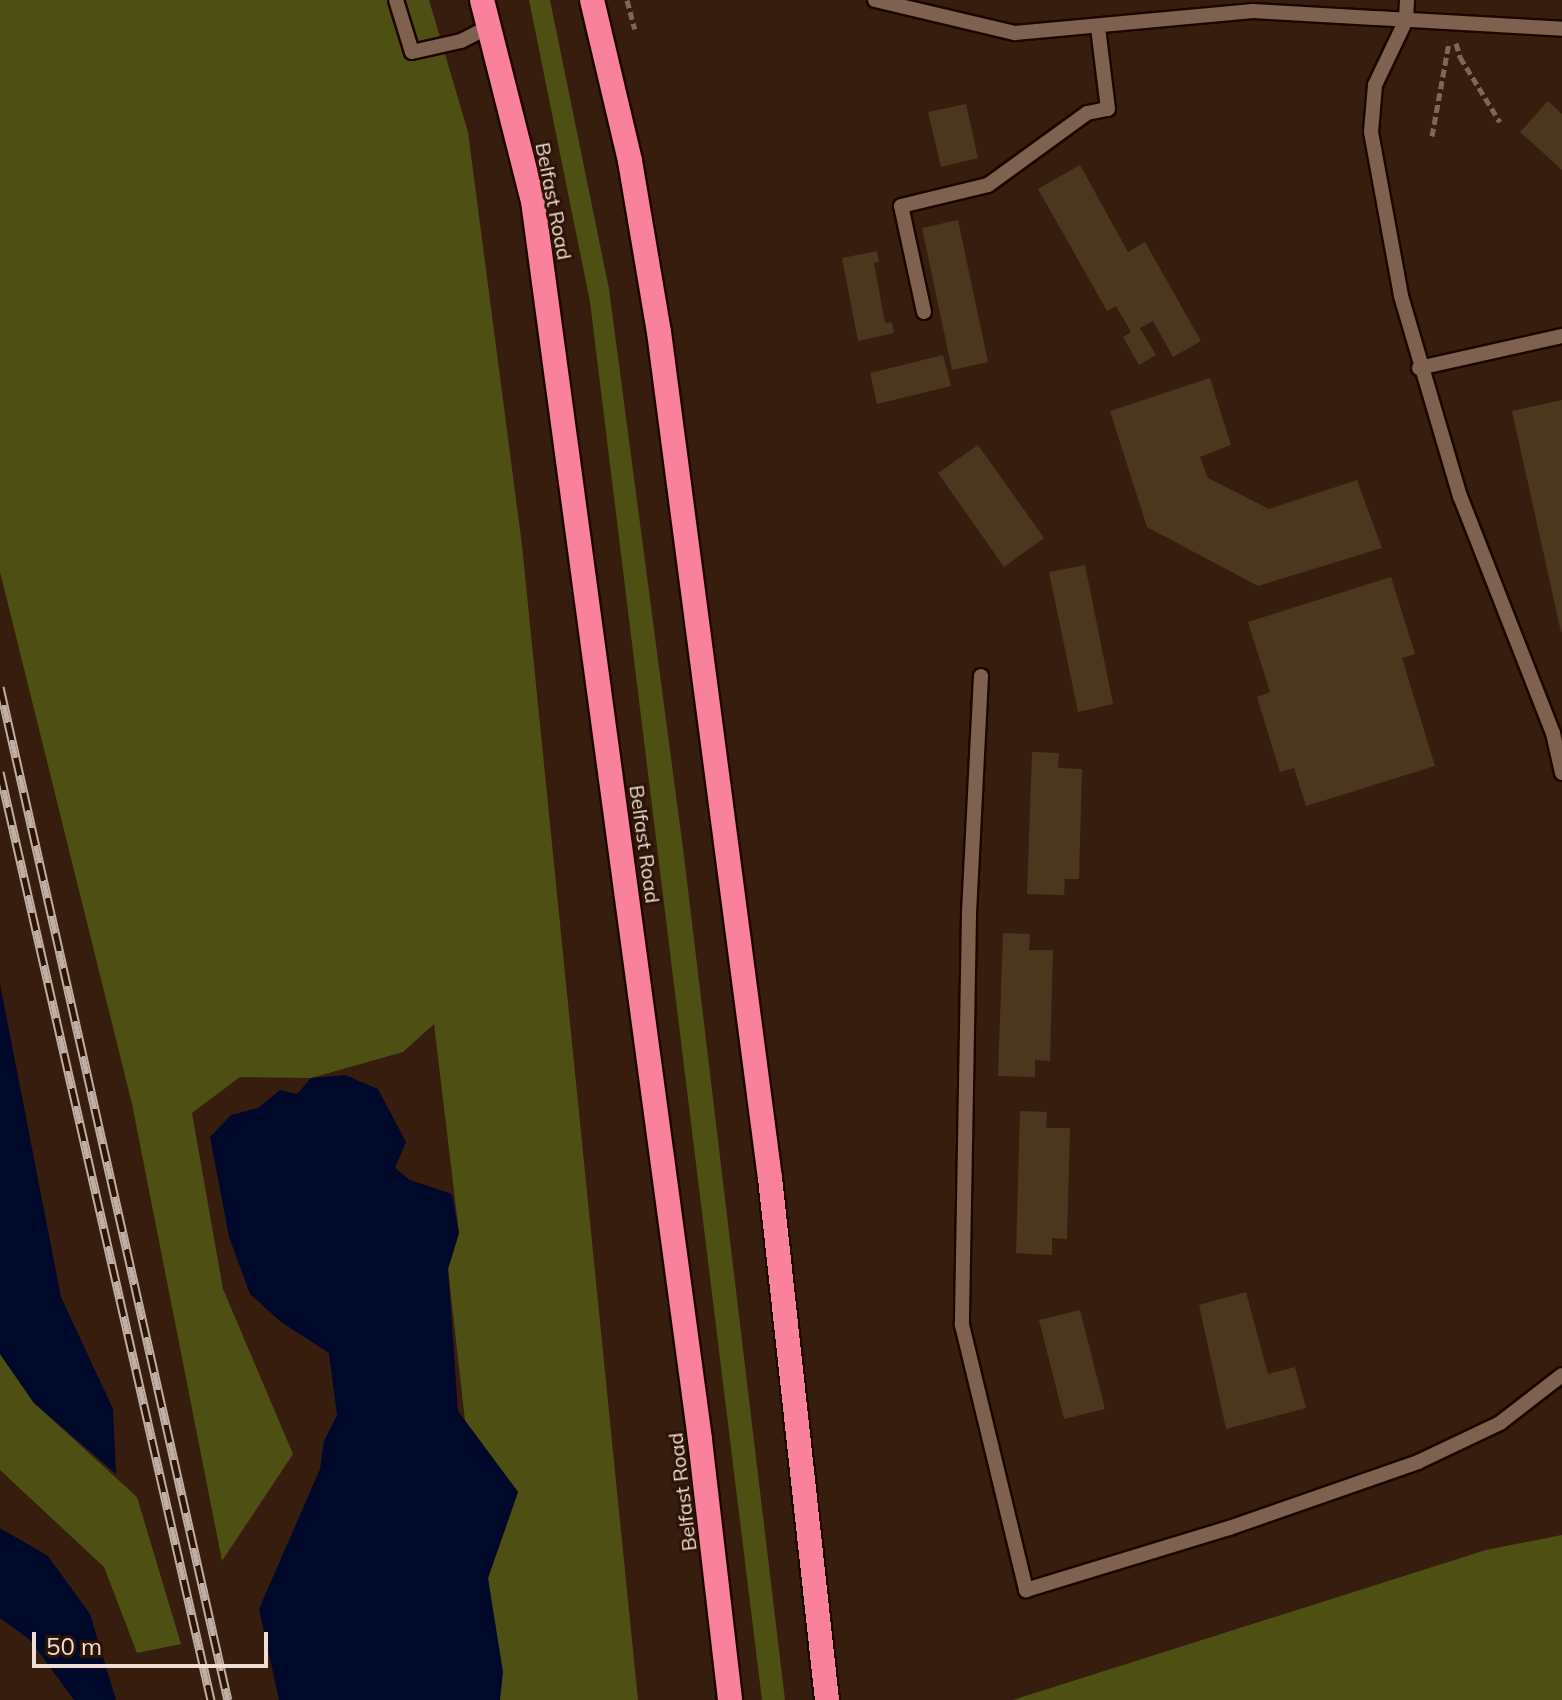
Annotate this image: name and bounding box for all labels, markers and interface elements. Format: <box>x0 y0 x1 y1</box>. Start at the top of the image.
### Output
street label: Belfast Road <box>531 140 577 262</box>
street label: Belfast Road <box>625 783 665 905</box>
street label: Belfast Road <box>663 1431 701 1553</box>
scale bar <box>36 1616 272 1666</box>
text: 50 m <box>46 1631 102 1661</box>

